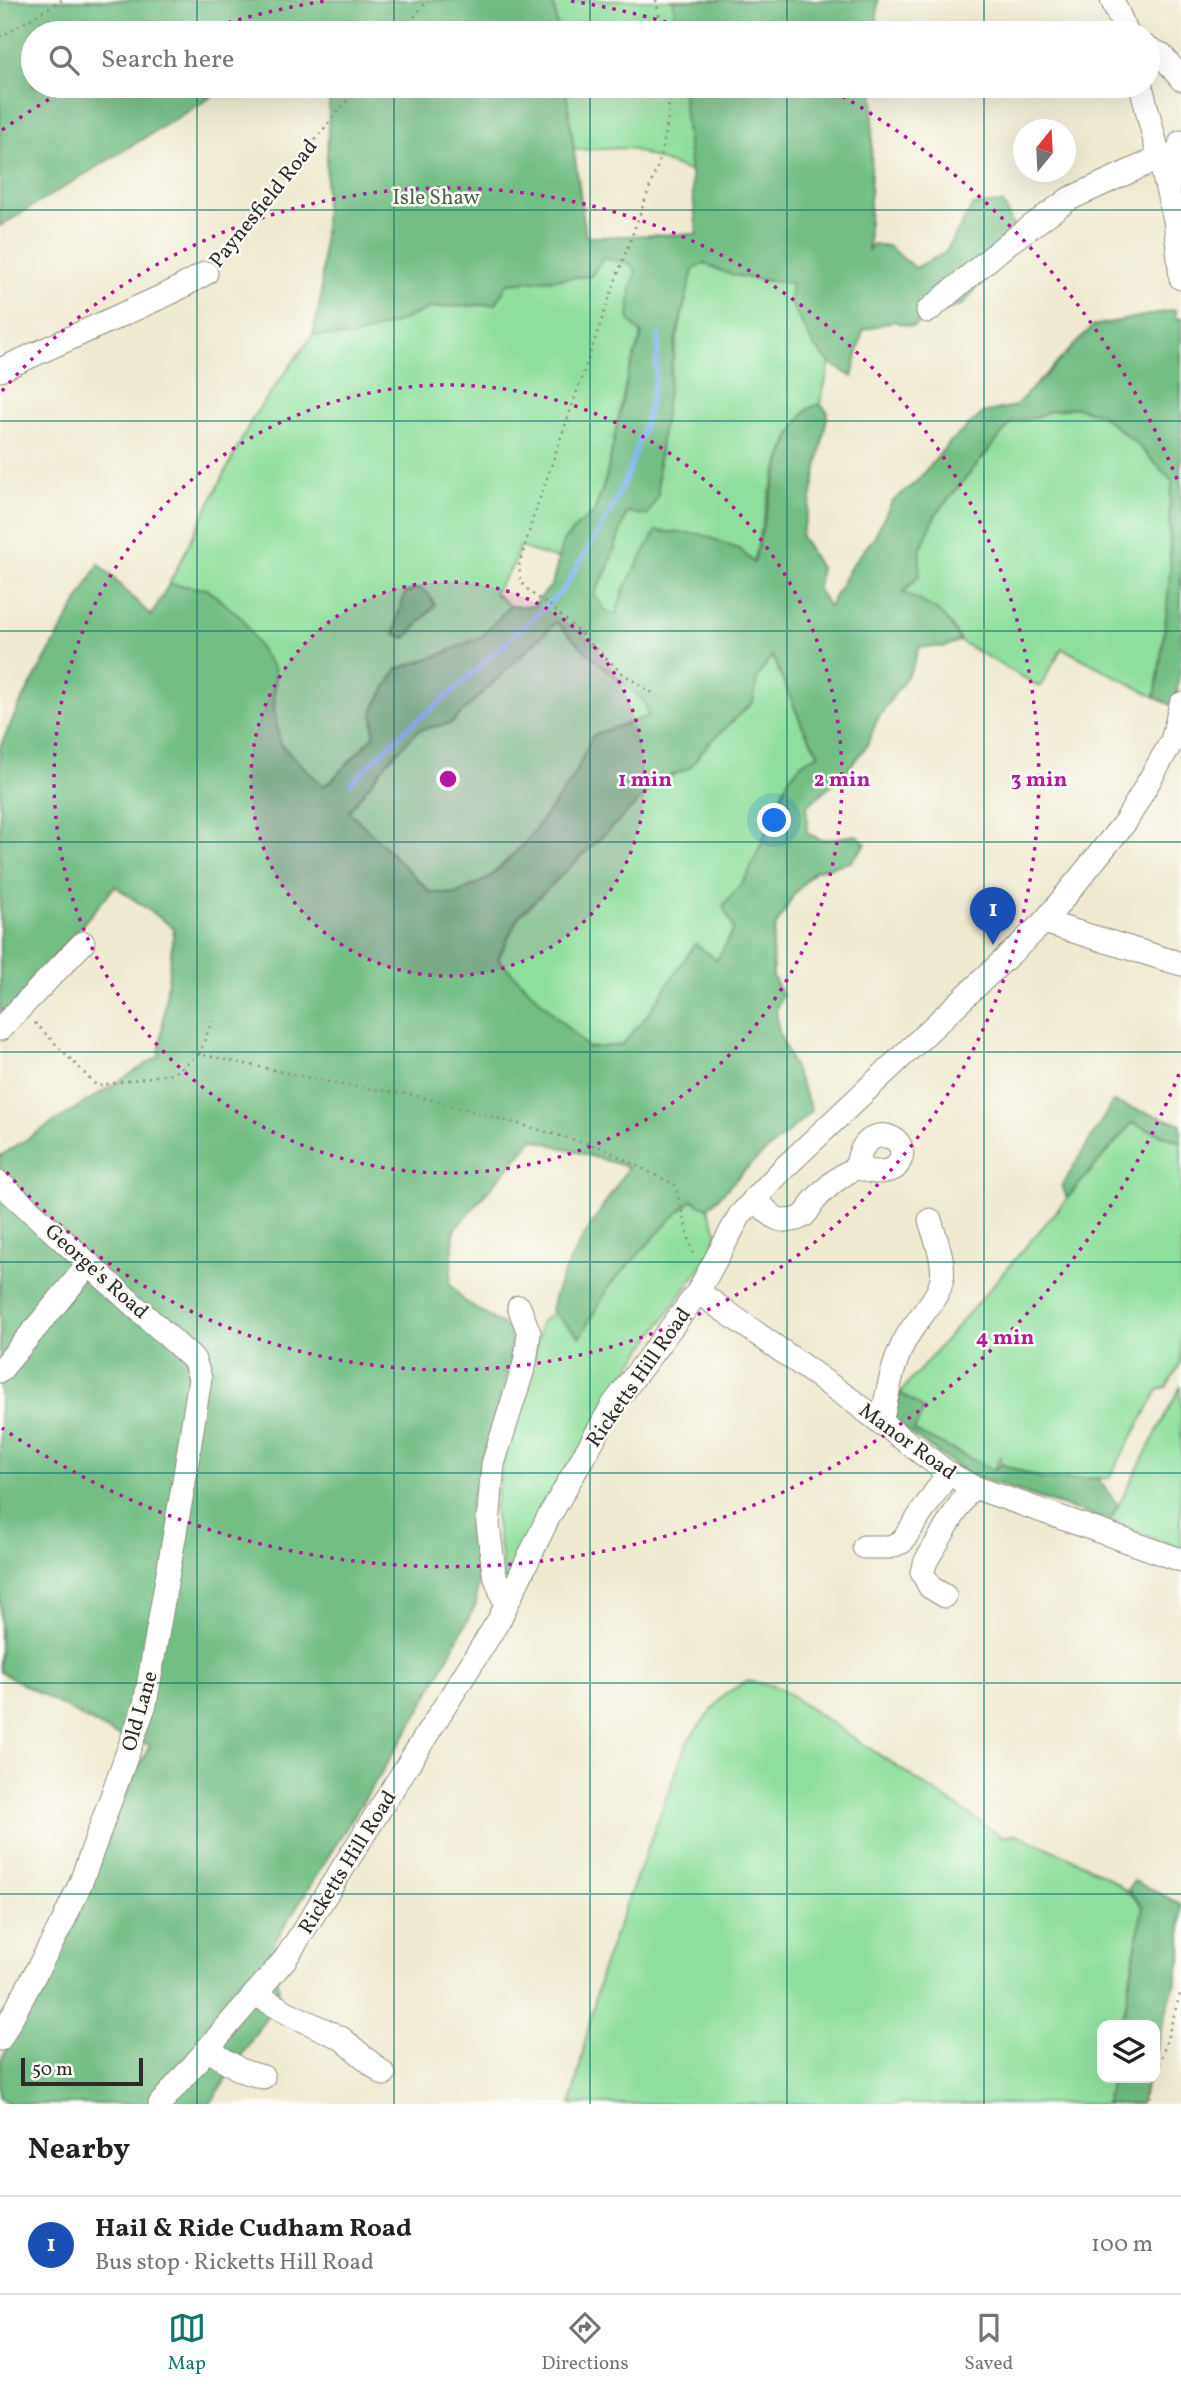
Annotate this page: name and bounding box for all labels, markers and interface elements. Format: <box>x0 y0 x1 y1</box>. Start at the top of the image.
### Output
search box <box>21 21 1160 98</box>
icon: search <box>45 41 83 79</box>
text: Search here <box>101 42 234 78</box>
north arrow <box>1013 119 1076 182</box>
street label: Paynesfield Road <box>203 134 325 274</box>
park label: Isle Shaw <box>392 184 480 213</box>
text: 1 min <box>618 766 672 795</box>
text: 2 min <box>814 766 870 795</box>
text: 3 min <box>1011 766 1067 795</box>
centre of rings <box>436 767 460 791</box>
your location <box>757 803 791 837</box>
pin: 1 <box>970 887 1016 945</box>
street label: George's Road <box>38 1218 154 1326</box>
street label: Ricketts Hill Road <box>580 1302 698 1454</box>
text: 4 min <box>976 1324 1034 1353</box>
street label: Manor Road <box>852 1397 962 1487</box>
street label: Old Lane <box>115 1668 166 1755</box>
street label: Ricketts Hill Road <box>292 1785 404 1940</box>
map controls <box>1097 2020 1160 2083</box>
button: layers <box>1097 2020 1160 2083</box>
scale bar <box>21 2055 144 2087</box>
text: 50 m <box>32 2057 73 2083</box>
text: Nearby <box>28 2129 130 2171</box>
text: Hail & Ride Cudham Road <box>95 2211 412 2247</box>
text: 1 <box>46 2229 56 2261</box>
text: 100 m <box>1091 2229 1153 2261</box>
text: Bus stop · Ricketts Hill Road <box>95 2247 374 2279</box>
tab: Map <box>168 2309 206 2377</box>
tab: Directions <box>542 2309 629 2377</box>
tab: Saved <box>964 2309 1013 2377</box>

